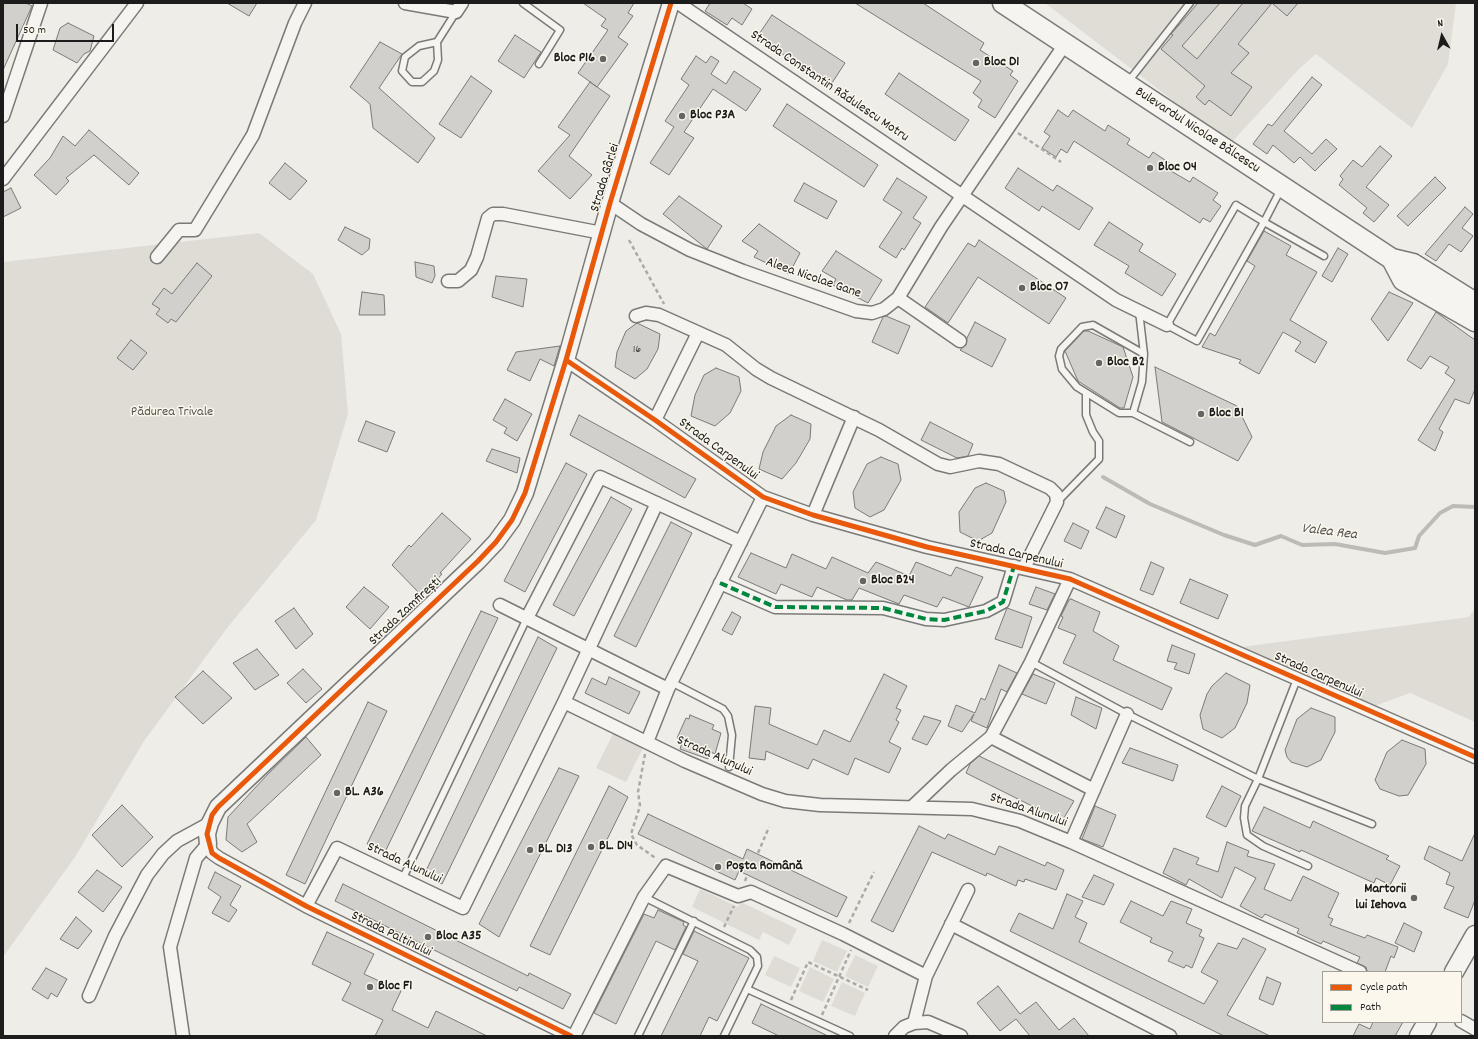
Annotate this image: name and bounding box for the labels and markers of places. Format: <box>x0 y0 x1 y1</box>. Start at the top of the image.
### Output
place label: Bloc P16 <box>554 51 595 67</box>
marker: Bloc P16 <box>598 54 608 64</box>
place label: Bloc D1 <box>984 55 1019 71</box>
marker: Bloc D1 <box>971 58 981 68</box>
place label: Bloc P3A <box>690 108 735 124</box>
marker: Bloc P3A <box>677 111 687 121</box>
place label: Bloc O4 <box>1158 160 1197 176</box>
marker: Bloc O4 <box>1145 163 1155 173</box>
place label: Bloc O7 <box>1030 280 1068 296</box>
marker: Bloc O7 <box>1017 283 1027 293</box>
place label: Bloc B2 <box>1107 355 1145 371</box>
marker: Bloc B2 <box>1094 358 1104 368</box>
place label: Bloc B1 <box>1209 406 1244 422</box>
marker: Bloc B1 <box>1196 409 1206 419</box>
place label: Bloc B24 <box>871 573 915 589</box>
marker: Bloc B24 <box>858 576 868 586</box>
place label: BL. A36 <box>345 785 384 801</box>
marker: BL. A36 <box>332 788 342 798</box>
place label: BL. D14 <box>599 839 633 855</box>
place label: BL. D13 <box>538 842 572 858</box>
marker: BL. D14 <box>586 842 596 852</box>
marker: BL. D13 <box>525 845 535 855</box>
place label: Poșta Română <box>726 859 803 875</box>
marker: Poșta Română <box>713 862 723 872</box>
place label: Martorii lui Iehova <box>1355 882 1406 914</box>
marker: Martorii lui Iehova <box>1409 893 1419 903</box>
place label: Bloc A35 <box>436 929 481 945</box>
marker: Bloc A35 <box>423 932 433 942</box>
place label: Bloc F1 <box>378 979 412 995</box>
marker: Bloc F1 <box>365 982 375 992</box>

